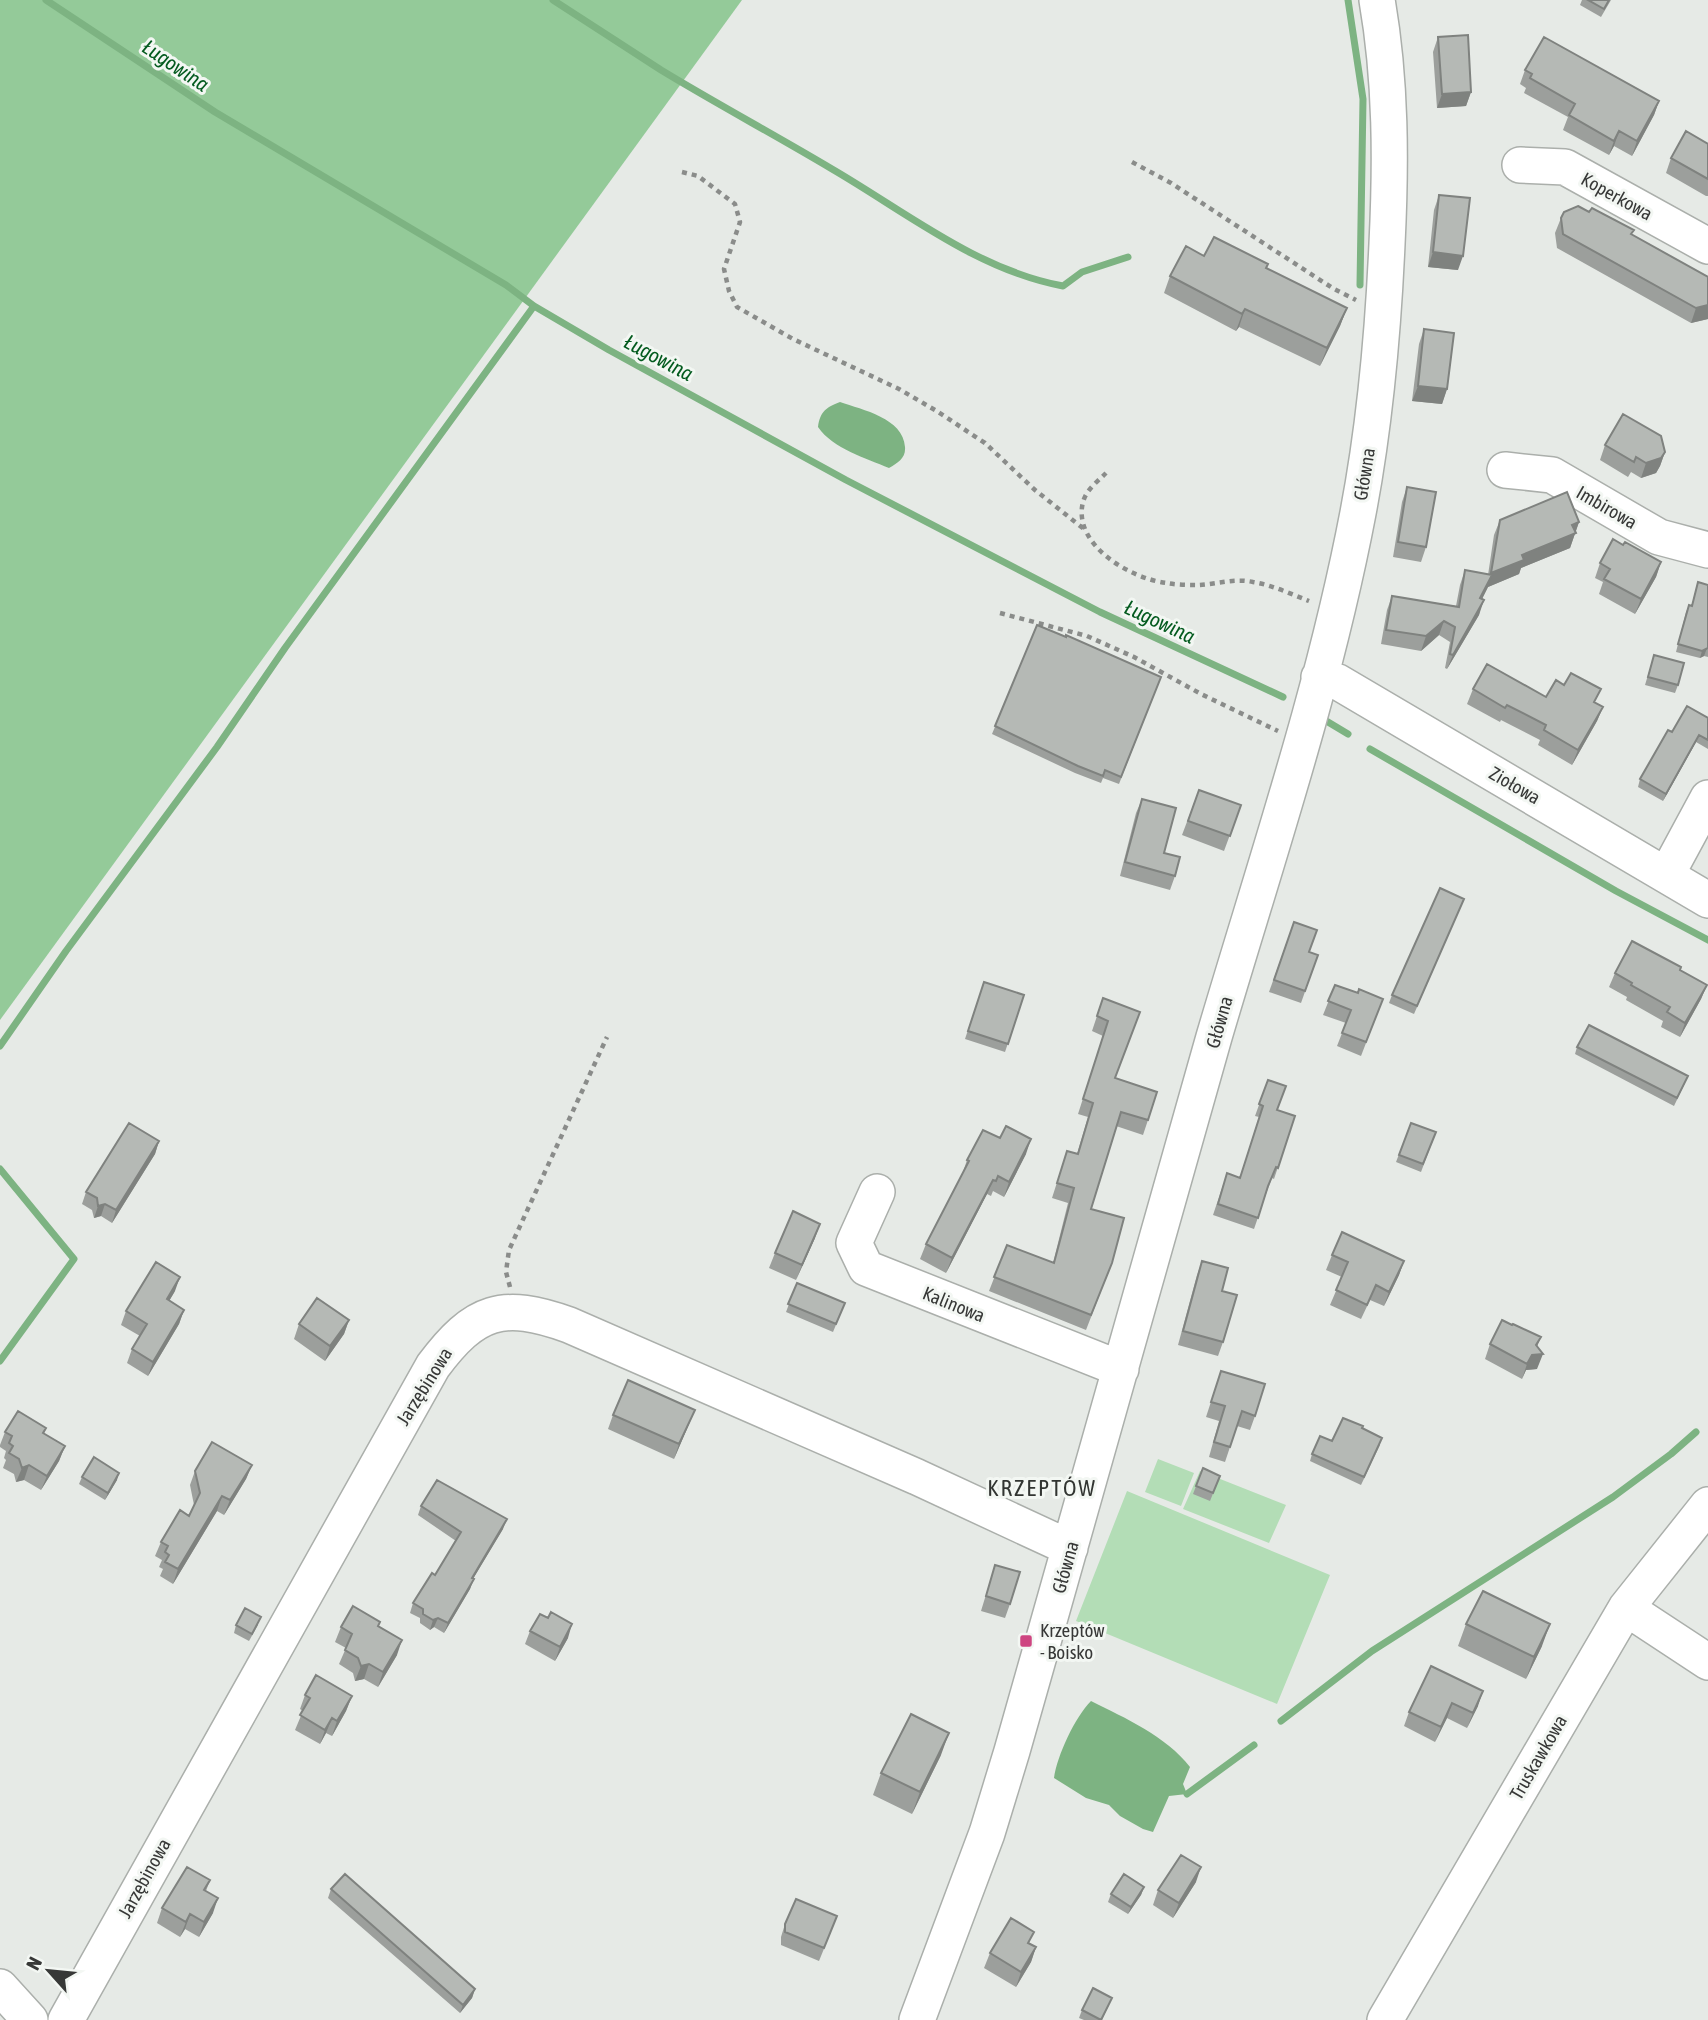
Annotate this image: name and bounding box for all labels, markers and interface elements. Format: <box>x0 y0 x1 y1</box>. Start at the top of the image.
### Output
water label: Ługowina <box>138 34 214 96</box>
street label: Koperkowa <box>1578 168 1656 224</box>
water label: Ługowina <box>620 329 698 385</box>
street label: Główna <box>1349 446 1379 502</box>
street label: Imbirowa <box>1573 481 1641 533</box>
water label: Ługowina <box>1121 594 1199 648</box>
street label: Ziołowa <box>1485 762 1545 808</box>
street label: Główna <box>1201 993 1237 1051</box>
street label: Kalinowa <box>920 1282 988 1326</box>
street label: Jarzębinowa <box>392 1343 456 1429</box>
district label: KRZEPTÓW <box>987 1475 1097 1501</box>
street label: Główna <box>1047 1538 1083 1596</box>
place label: Krzeptów - Boisko <box>1040 1619 1105 1663</box>
marker: Krzeptów - Boisko <box>1018 1633 1034 1649</box>
street label: Truskawkowa <box>1505 1711 1571 1803</box>
street label: Jarzębinowa <box>113 1835 175 1921</box>
north arrow <box>14 1936 84 2006</box>
text: N <box>22 1953 46 1973</box>

